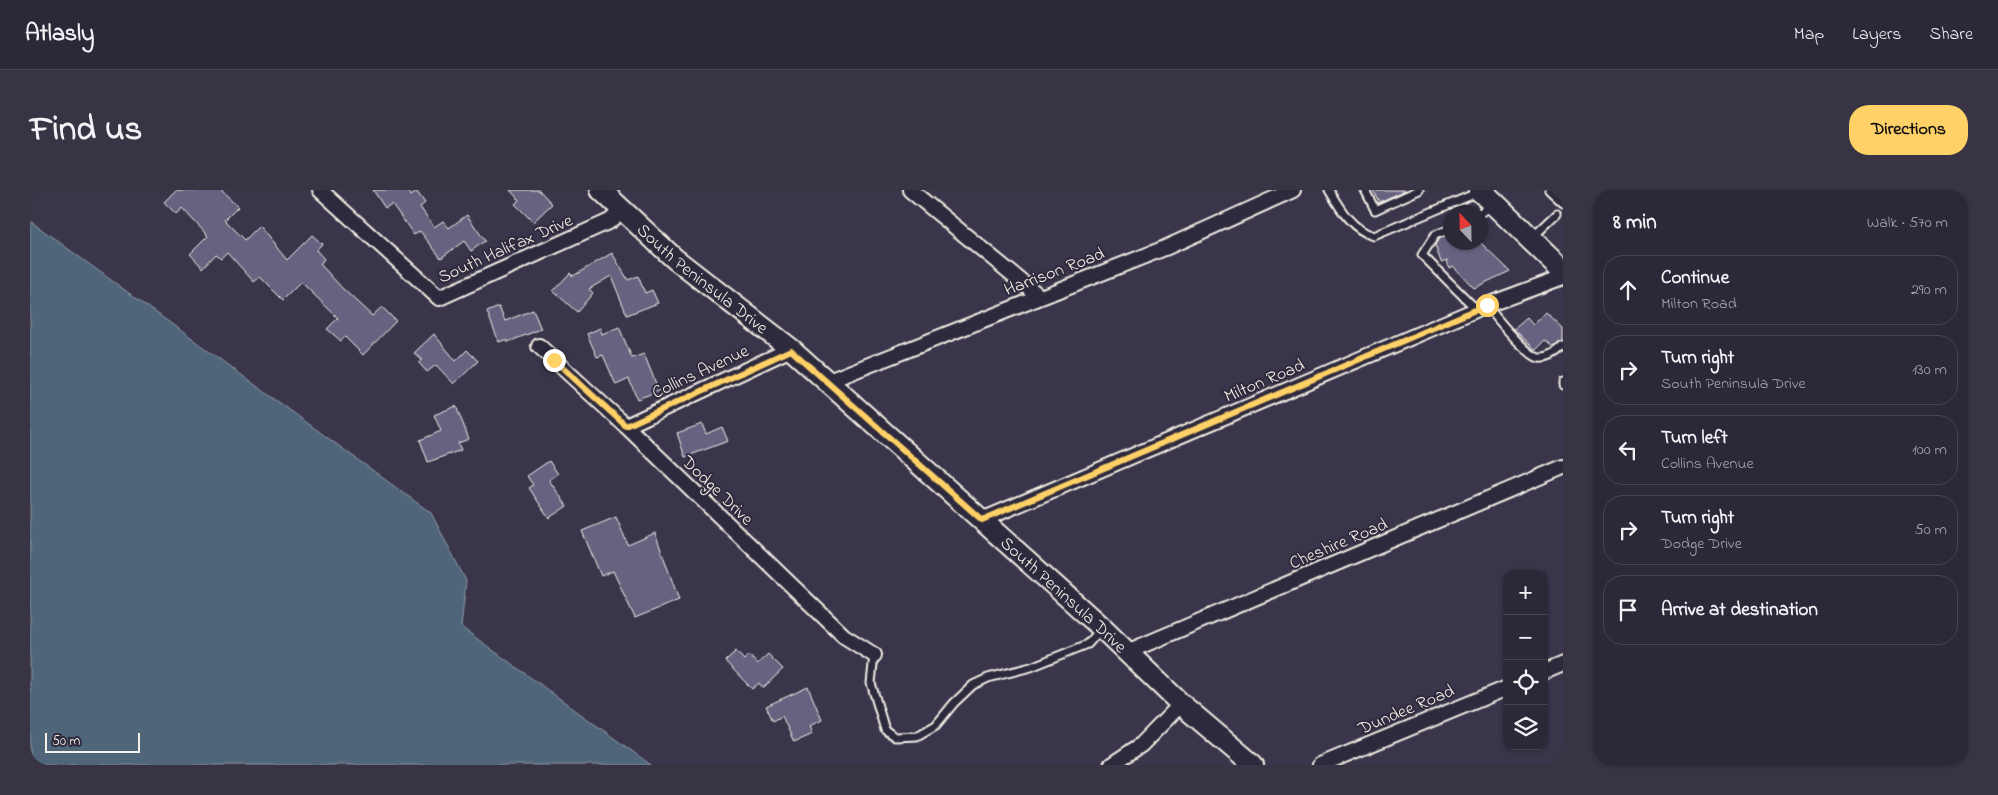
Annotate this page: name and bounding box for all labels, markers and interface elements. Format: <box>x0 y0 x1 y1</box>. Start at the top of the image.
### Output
text: Atlasly <box>25 17 94 52</box>
text: Map <box>1794 22 1824 48</box>
text: Layers <box>1852 22 1902 48</box>
text: Share <box>1930 22 1973 48</box>
text: Find us <box>30 105 142 156</box>
button: Directions <box>1849 105 1968 155</box>
north arrow <box>1443 205 1488 250</box>
street label: South Halifax Drive <box>434 208 578 291</box>
text: 8 min <box>1613 208 1657 238</box>
text: Walk · 570 m <box>1867 211 1948 235</box>
street label: South Peninsula Drive <box>630 218 774 342</box>
street label: Harrison Road <box>1001 242 1109 304</box>
text: Continue <box>1661 265 1729 292</box>
icon: ahead <box>1614 276 1642 304</box>
text: 290 m <box>1911 278 1947 302</box>
text: Milton Road <box>1661 292 1737 316</box>
route start <box>1476 294 1499 317</box>
street label: Collins Avenue <box>648 339 754 407</box>
text: Turn right <box>1661 345 1734 372</box>
route end <box>543 349 566 372</box>
street label: Milton Road <box>1221 353 1309 410</box>
icon: right <box>1614 356 1642 384</box>
text: 130 m <box>1912 358 1947 382</box>
text: South Peninsula Drive <box>1661 372 1806 396</box>
text: Turn left <box>1661 425 1728 452</box>
icon: left <box>1614 436 1642 464</box>
text: 100 m <box>1912 438 1947 462</box>
street label: Dodge Drive <box>673 450 759 534</box>
text: Collins Avenue <box>1661 452 1754 476</box>
text: Turn right <box>1661 505 1734 532</box>
street label: Cheshire Road <box>1285 512 1392 577</box>
icon: right <box>1614 516 1642 544</box>
text: 50 m <box>1915 518 1947 542</box>
street label: South Peninsula Drive <box>993 531 1132 661</box>
text: Dodge Drive <box>1661 532 1742 556</box>
map controls <box>1503 570 1548 750</box>
button: + <box>1503 570 1548 615</box>
icon: arrive <box>1614 596 1642 624</box>
text: Arrive at destination <box>1661 597 1818 624</box>
button: − <box>1503 615 1548 660</box>
button: locate <box>1503 660 1548 705</box>
street label: Dundee Road <box>1354 679 1459 743</box>
button: layers <box>1503 705 1548 750</box>
scale bar <box>45 730 140 753</box>
text: 50 m <box>52 731 80 752</box>

